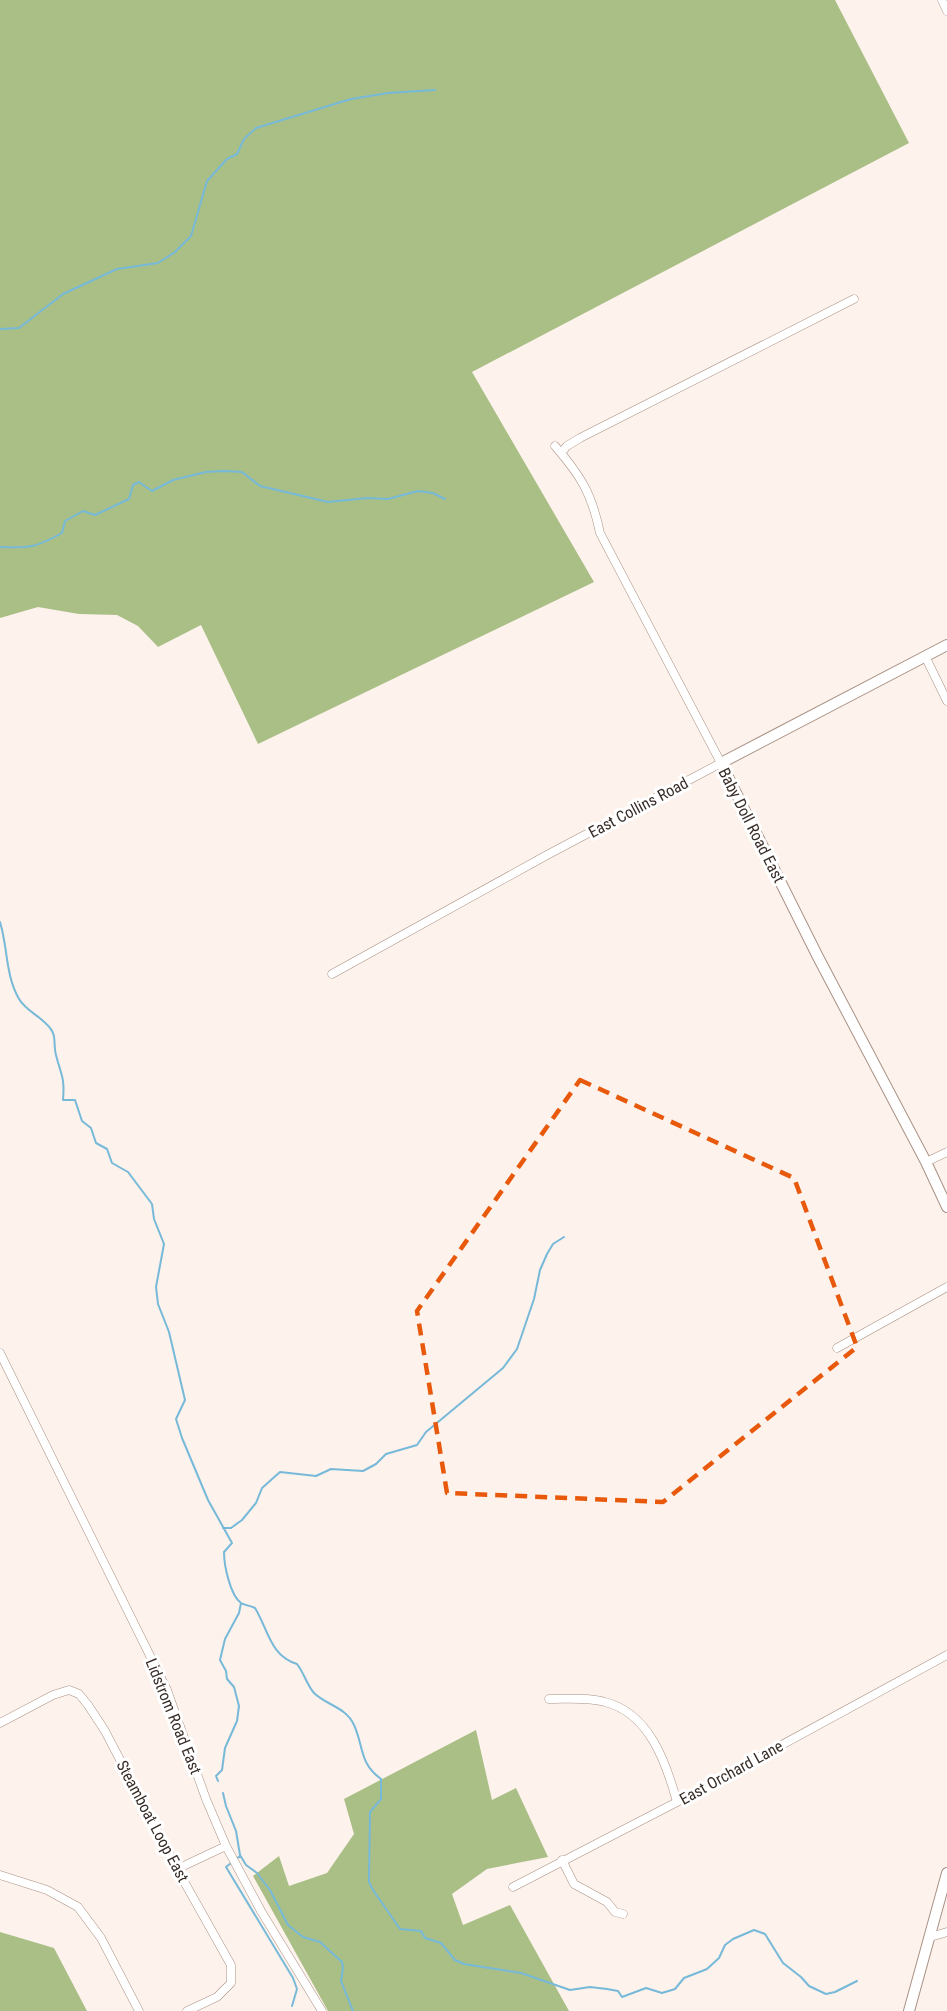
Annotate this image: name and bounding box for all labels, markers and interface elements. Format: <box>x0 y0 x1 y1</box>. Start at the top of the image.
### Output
street label: Baby Doll Road East <box>714 765 789 886</box>
street label: East Collins Road <box>585 773 691 842</box>
street label: Lidstrom Road East <box>142 1656 206 1777</box>
street label: East Orchard Lane <box>676 1736 786 1809</box>
street label: Steamboat Loop East <box>112 1757 193 1886</box>

